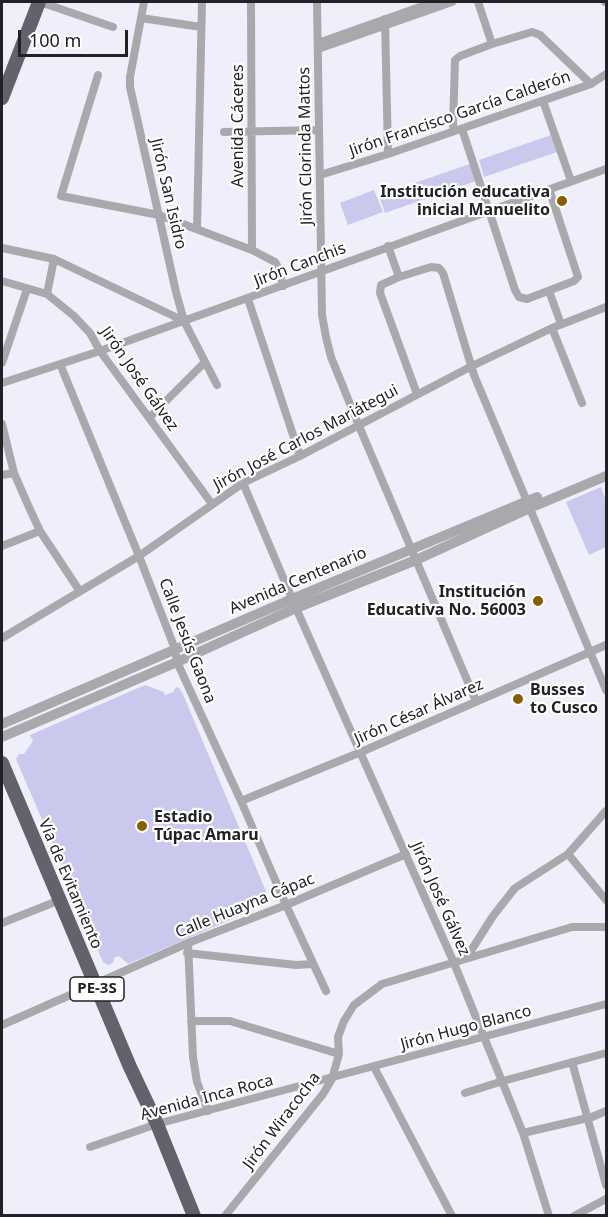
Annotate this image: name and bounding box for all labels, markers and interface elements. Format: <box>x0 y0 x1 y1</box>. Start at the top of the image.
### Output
scale bar <box>21 18 130 56</box>
text: 100 m <box>29 28 81 52</box>
street label: Avenida Cáceres <box>228 64 248 188</box>
street label: Jirón Clorinda Mattos <box>295 67 317 225</box>
street label: Jirón Francisco García Calderón <box>347 67 573 161</box>
street label: Jirón San Isidro <box>146 137 190 251</box>
place label: Institución educativa inicial Manuelito <box>380 182 550 220</box>
marker: Institución educativa inicial Manuelito <box>555 194 569 208</box>
street label: Jirón Canchis <box>251 239 349 291</box>
street label: Jirón José Gálvez <box>96 323 182 435</box>
street label: Jirón José Carlos Mariátegui <box>210 381 402 495</box>
street label: Avenida Centenario <box>226 543 370 619</box>
street label: Calle Jesús Gaona <box>154 576 220 706</box>
place label: Institución Educativa No. 56003 <box>367 582 526 620</box>
marker: Institución Educativa No. 56003 <box>531 594 545 608</box>
street label: Jirón César Álvarez <box>352 675 486 749</box>
place label: Busses to Cusco <box>530 680 598 718</box>
marker: Busses to Cusco <box>511 692 525 706</box>
place label: Estadio Túpac Amaru <box>154 807 259 845</box>
street label: Vía de Evitamiento <box>34 816 106 952</box>
marker: Estadio Túpac Amaru <box>135 819 149 833</box>
street label: Jirón José Gálvez <box>406 839 474 959</box>
street label: Calle Huayna Cápac <box>173 869 317 943</box>
road number: PE-3S <box>70 977 124 1001</box>
street label: Jirón Hugo Blanco <box>398 1001 534 1055</box>
street label: Jirón Wiracocha <box>239 1069 325 1173</box>
street label: Avenida Inca Roca <box>138 1071 276 1125</box>

